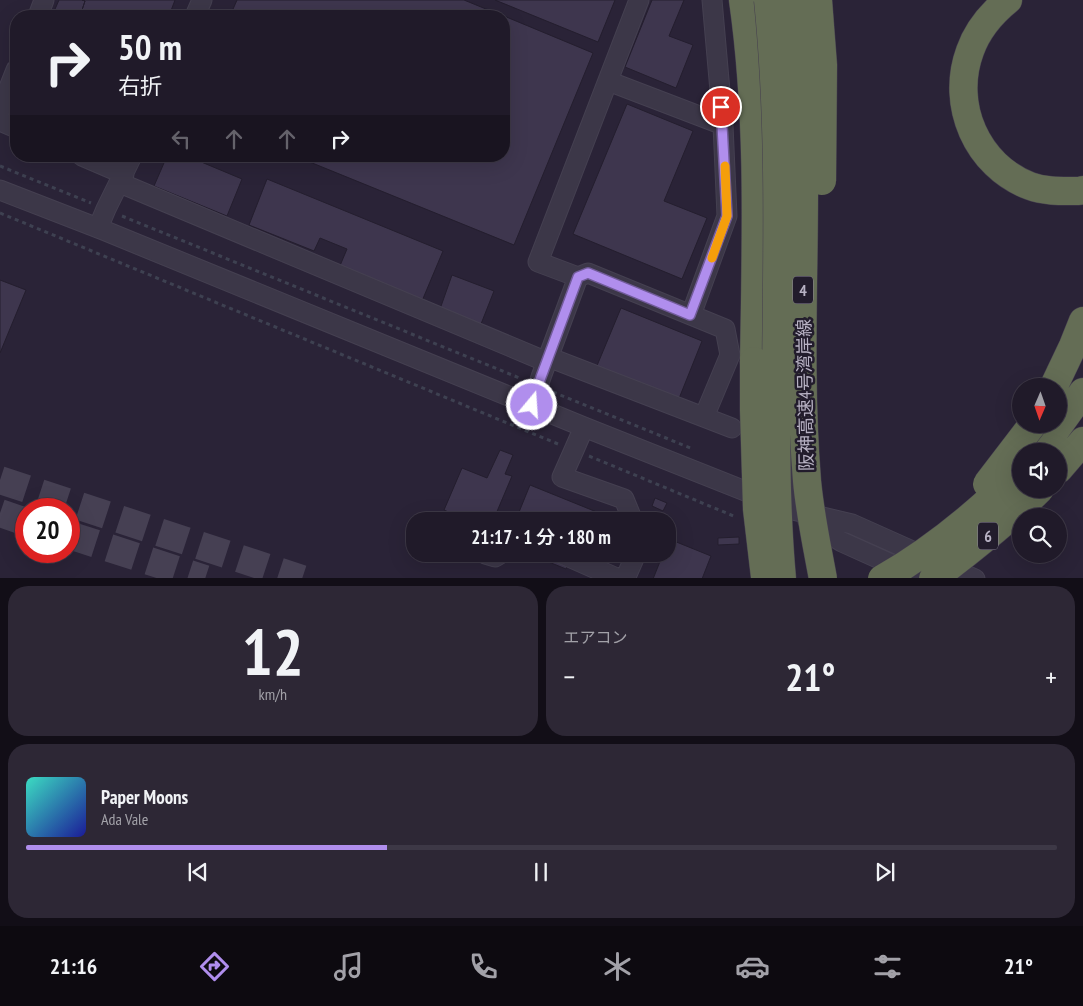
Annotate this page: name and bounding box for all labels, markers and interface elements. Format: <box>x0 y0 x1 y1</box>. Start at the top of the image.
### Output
text: 50 m <box>118 24 182 70</box>
icon: right <box>35 30 100 95</box>
text: 右折 <box>118 72 162 100</box>
pin <box>700 86 742 128</box>
icon: arrive <box>707 93 735 121</box>
icon: left <box>167 125 195 153</box>
icon: ahead <box>220 125 248 153</box>
icon: ahead <box>273 125 301 153</box>
icon: right <box>326 125 354 153</box>
road number: 4 <box>793 276 813 304</box>
street label: 阪神高速4号湾岸線 <box>792 319 818 471</box>
position arrow <box>505 378 557 430</box>
north arrow <box>1012 378 1068 432</box>
map controls <box>1012 378 1067 563</box>
button: sound <box>1012 443 1067 498</box>
speed limit sign: 20 <box>15 498 80 563</box>
button: search <box>1012 508 1067 563</box>
road number: 6 <box>978 522 998 550</box>
text: 21:17 · 1 分 · 180 m <box>471 525 611 549</box>
text: 12 <box>242 609 304 693</box>
text: エアコン <box>564 627 628 647</box>
text: 21° <box>785 652 835 701</box>
text: − <box>564 658 575 695</box>
text: + <box>1045 658 1057 695</box>
text: km/h <box>259 684 287 704</box>
text: Paper Moons <box>101 785 188 809</box>
text: Ada Vale <box>101 809 148 829</box>
icon: previous <box>184 858 212 886</box>
icon: pause <box>527 858 555 886</box>
icon: next <box>871 858 899 886</box>
icon: directions <box>197 949 232 984</box>
icon: music <box>331 949 366 984</box>
icon: phone <box>466 949 501 984</box>
icon: climate <box>600 949 635 984</box>
icon: car <box>735 949 770 984</box>
icon: filters <box>870 949 905 984</box>
text: 21:16 <box>50 952 97 980</box>
text: 21° <box>1004 952 1033 980</box>

